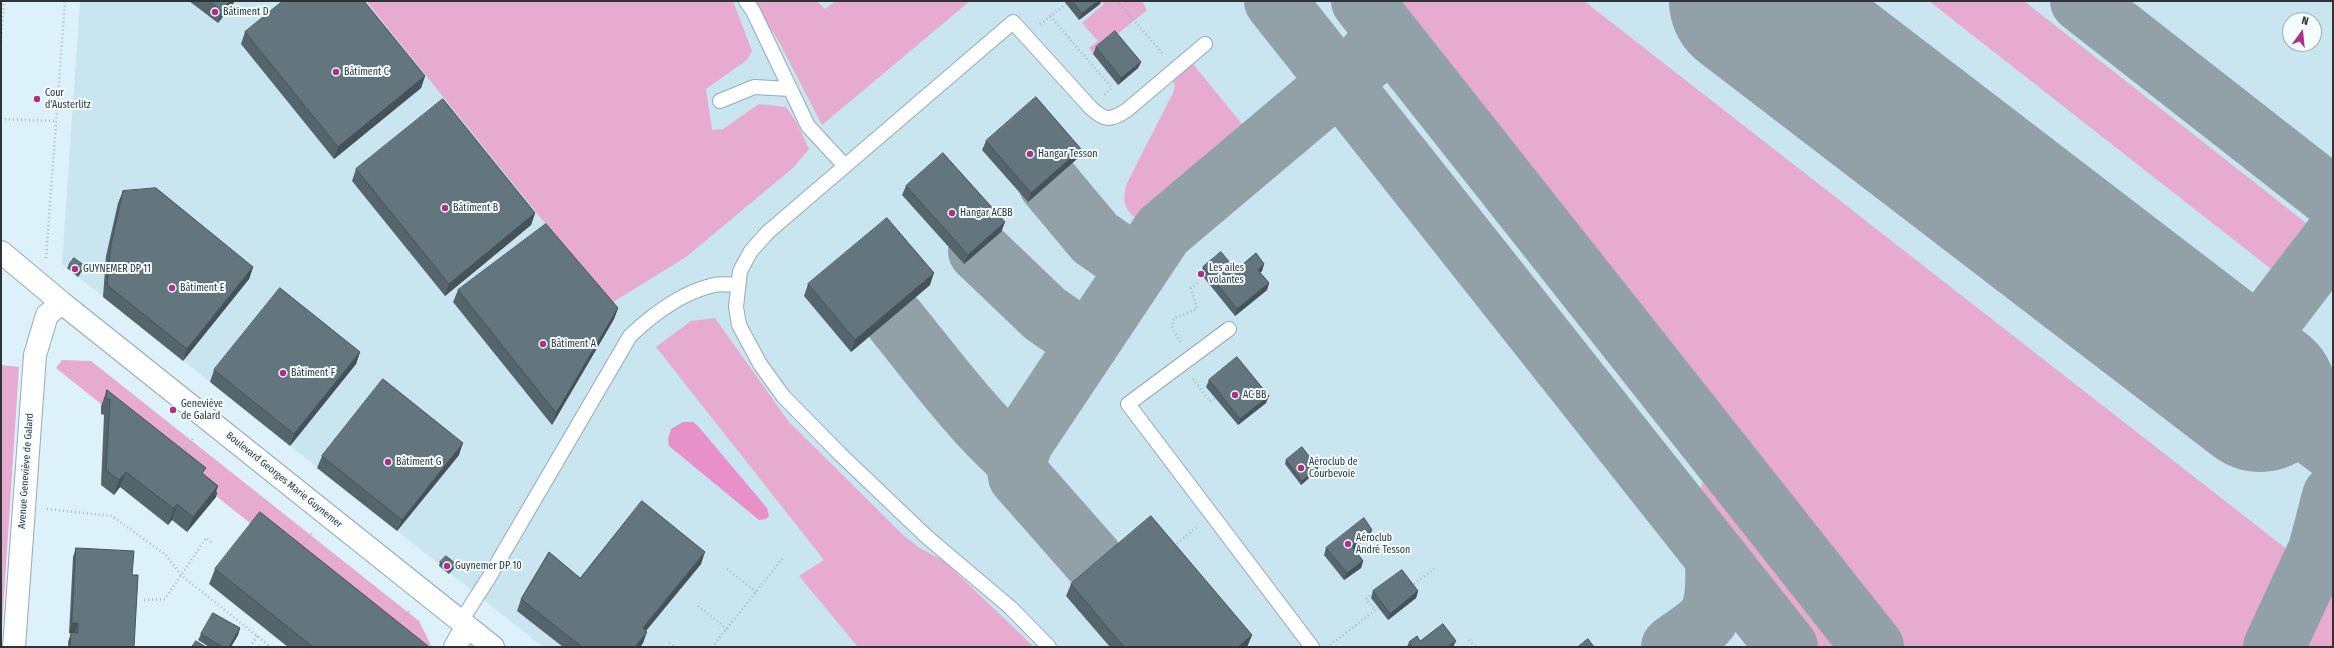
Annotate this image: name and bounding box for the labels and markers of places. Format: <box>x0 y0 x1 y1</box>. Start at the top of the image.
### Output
place label: Bâtiment D <box>223 6 268 18</box>
marker: Bâtiment D <box>210 7 220 17</box>
place label: Bâtiment C <box>344 66 389 78</box>
marker: Bâtiment C <box>331 67 341 77</box>
place label: Cour d'Austerlitz <box>45 87 91 110</box>
marker: Cour d'Austerlitz <box>32 94 42 104</box>
place label: Hangar Tesson <box>1038 148 1097 160</box>
marker: Hangar Tesson <box>1025 149 1035 159</box>
place label: Bâtiment B <box>453 202 498 214</box>
marker: Bâtiment B <box>440 203 450 213</box>
place label: Hangar ACBB <box>960 207 1013 219</box>
marker: Hangar ACBB <box>947 208 957 218</box>
place label: Les ailes volantes <box>1209 262 1244 286</box>
place label: GUYNEMER DP 11 <box>83 263 151 275</box>
marker: GUYNEMER DP 11 <box>70 264 80 274</box>
marker: Les ailes volantes <box>1196 269 1206 279</box>
place label: Bâtiment E <box>180 282 224 294</box>
marker: Bâtiment E <box>167 283 177 293</box>
place label: Bâtiment A <box>551 338 596 350</box>
marker: Bâtiment A <box>538 339 548 349</box>
place label: Bâtiment F <box>291 367 335 379</box>
marker: Bâtiment F <box>278 368 288 378</box>
place label: AC BB <box>1243 389 1267 401</box>
marker: AC BB <box>1230 390 1240 400</box>
place label: Geneviève de Galard <box>181 398 223 422</box>
marker: Geneviève de Galard <box>168 405 178 415</box>
place label: Bâtiment G <box>396 456 441 468</box>
place label: Aéroclub de Courbevoie <box>1309 456 1358 480</box>
marker: Bâtiment G <box>383 457 393 467</box>
marker: Aéroclub de Courbevoie <box>1296 463 1306 473</box>
place label: Aéroclub André Tesson <box>1356 532 1410 556</box>
marker: Aéroclub André Tesson <box>1343 539 1353 549</box>
place label: Guynemer DP 10 <box>455 560 522 572</box>
marker: Guynemer DP 10 <box>442 561 452 571</box>

